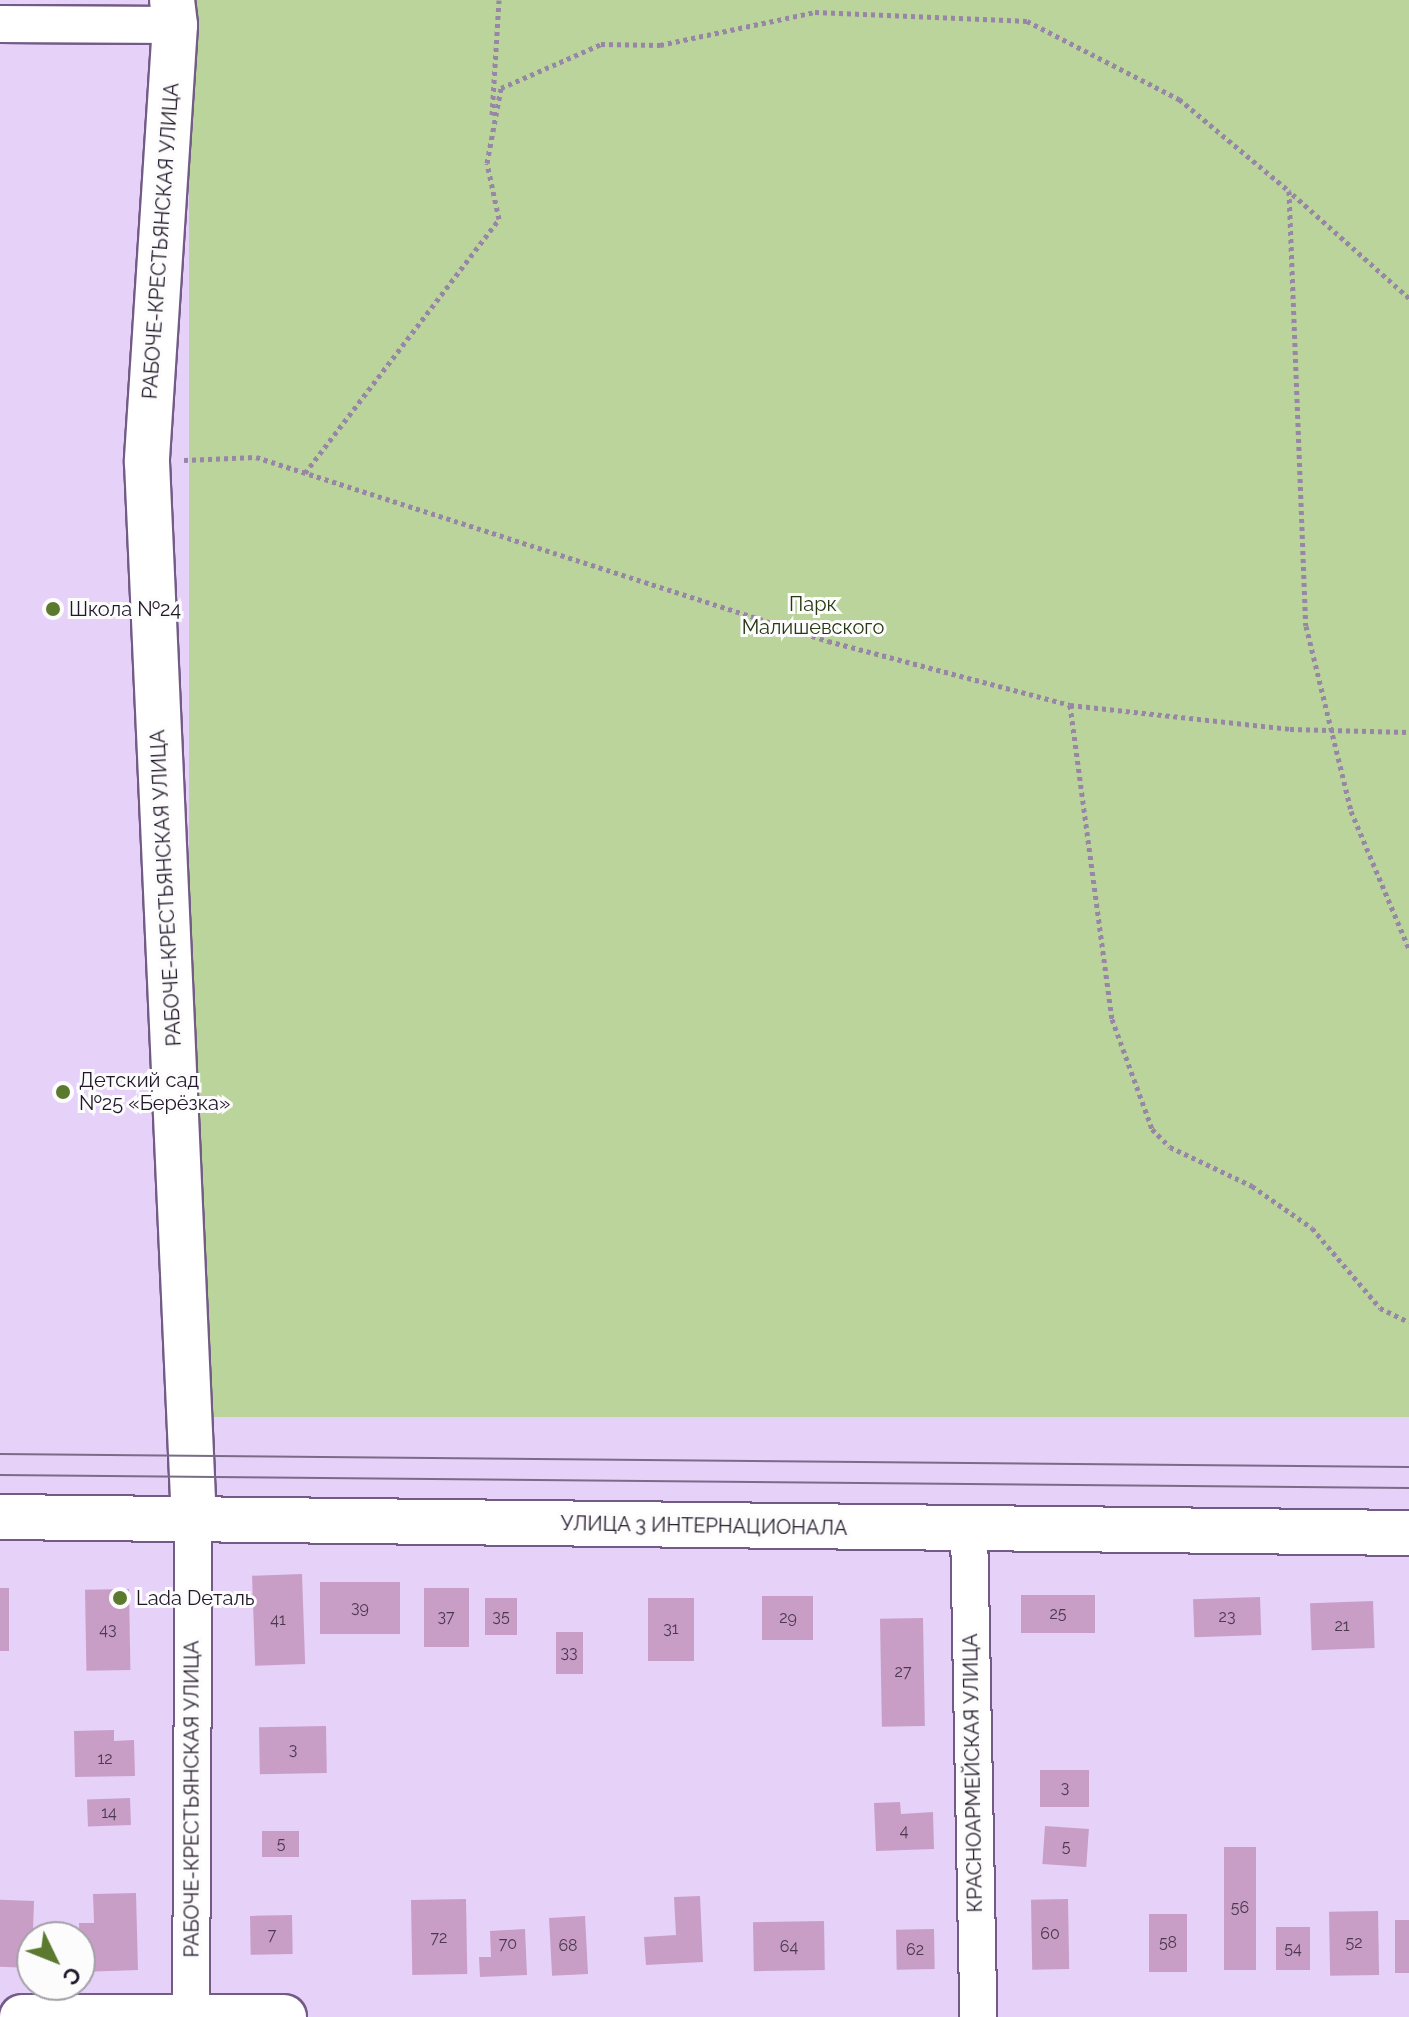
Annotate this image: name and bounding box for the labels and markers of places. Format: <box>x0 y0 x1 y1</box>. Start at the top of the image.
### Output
place label: Школа №24 <box>69 597 181 621</box>
marker: Школа №24 <box>44 600 62 618</box>
place label: Детский сад №25 «Берёзка» <box>79 1068 230 1115</box>
marker: Детский сад №25 «Берёзка» <box>54 1083 72 1101</box>
place label: Lada Dеталь <box>136 1586 255 1610</box>
marker: Lada Dеталь <box>111 1589 129 1607</box>

